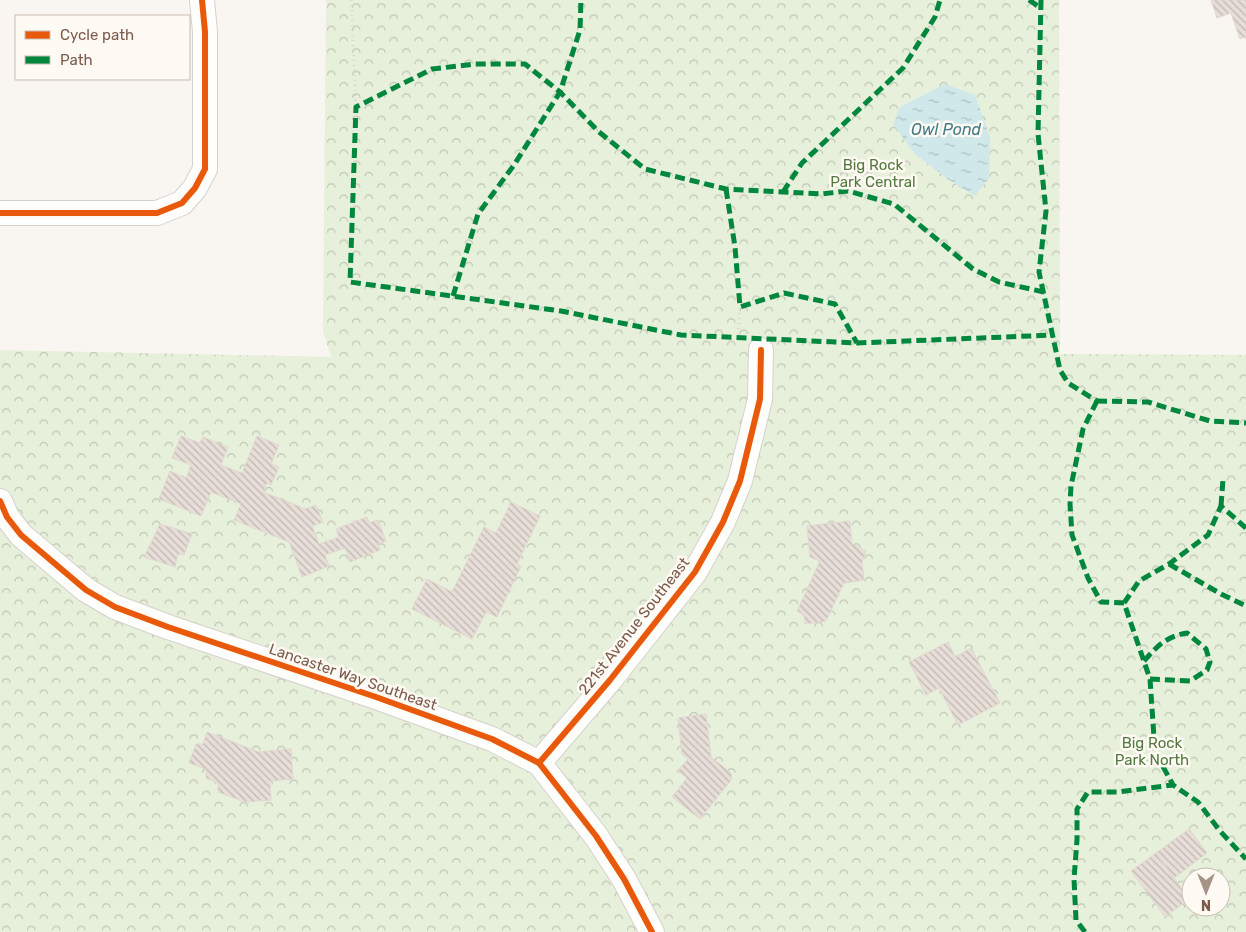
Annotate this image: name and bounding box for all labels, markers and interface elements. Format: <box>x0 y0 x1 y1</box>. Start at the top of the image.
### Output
legend <box>15 15 190 80</box>
text: Cycle path <box>60 26 134 44</box>
text: Path <box>60 51 93 69</box>
water label: Owl Pond <box>911 120 982 139</box>
park label: Big Rock Park Central <box>830 156 916 191</box>
street label: 221st Avenue Southeast <box>575 554 693 698</box>
street label: Lancaster Way Southeast <box>267 640 440 714</box>
park label: Big Rock Park North <box>1115 734 1189 769</box>
north arrow <box>1181 867 1231 917</box>
text: N <box>1201 896 1211 913</box>

